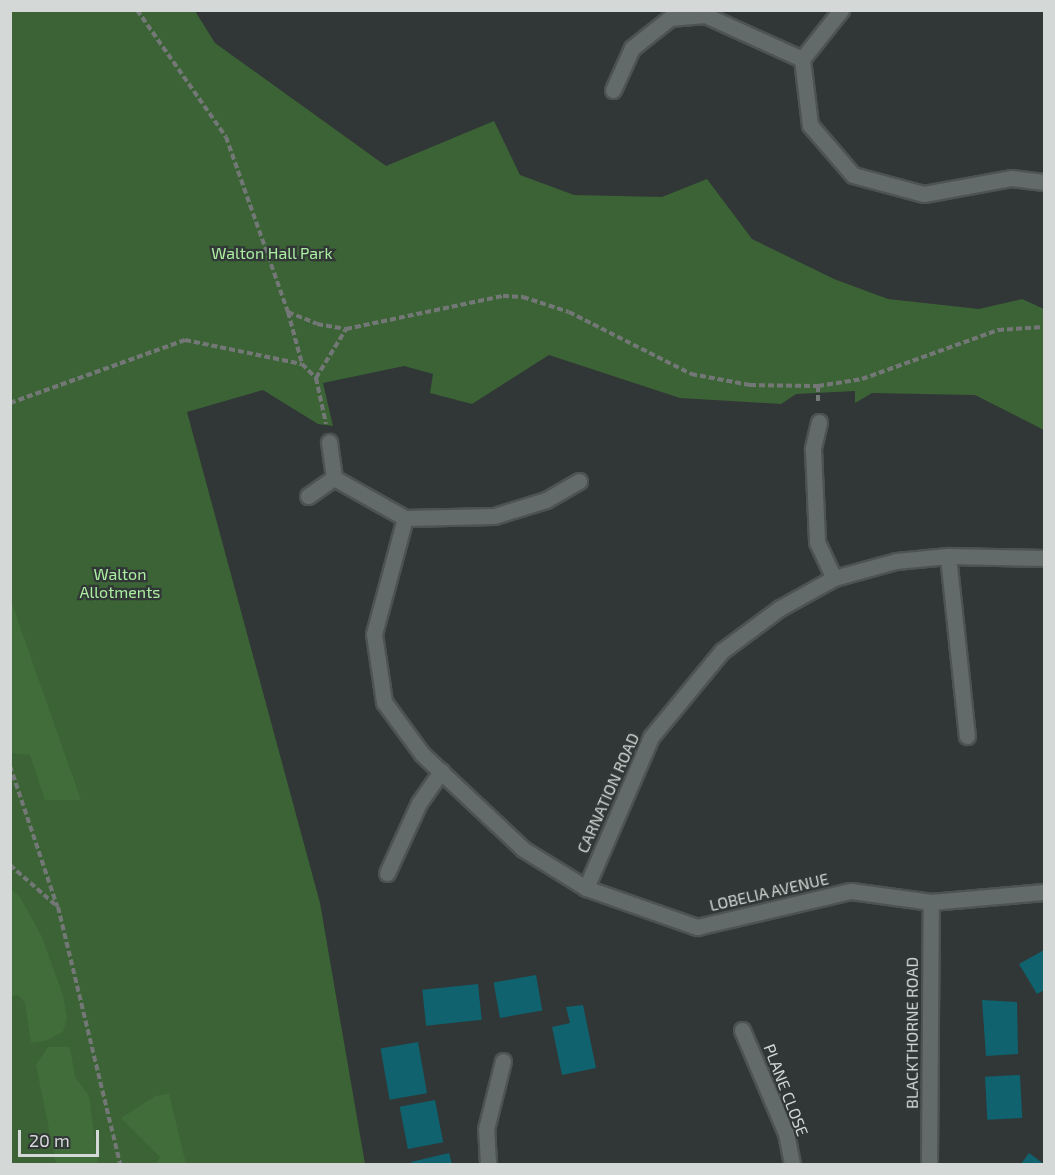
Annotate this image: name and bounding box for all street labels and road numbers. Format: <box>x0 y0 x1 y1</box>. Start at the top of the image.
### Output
street label: CARNATION ROAD <box>573 730 643 856</box>
street label: LOBELIA AVENUE <box>707 869 831 915</box>
street label: BLACKTHORNE ROAD <box>902 957 922 1109</box>
street label: PLANE CLOSE <box>760 1041 812 1139</box>

